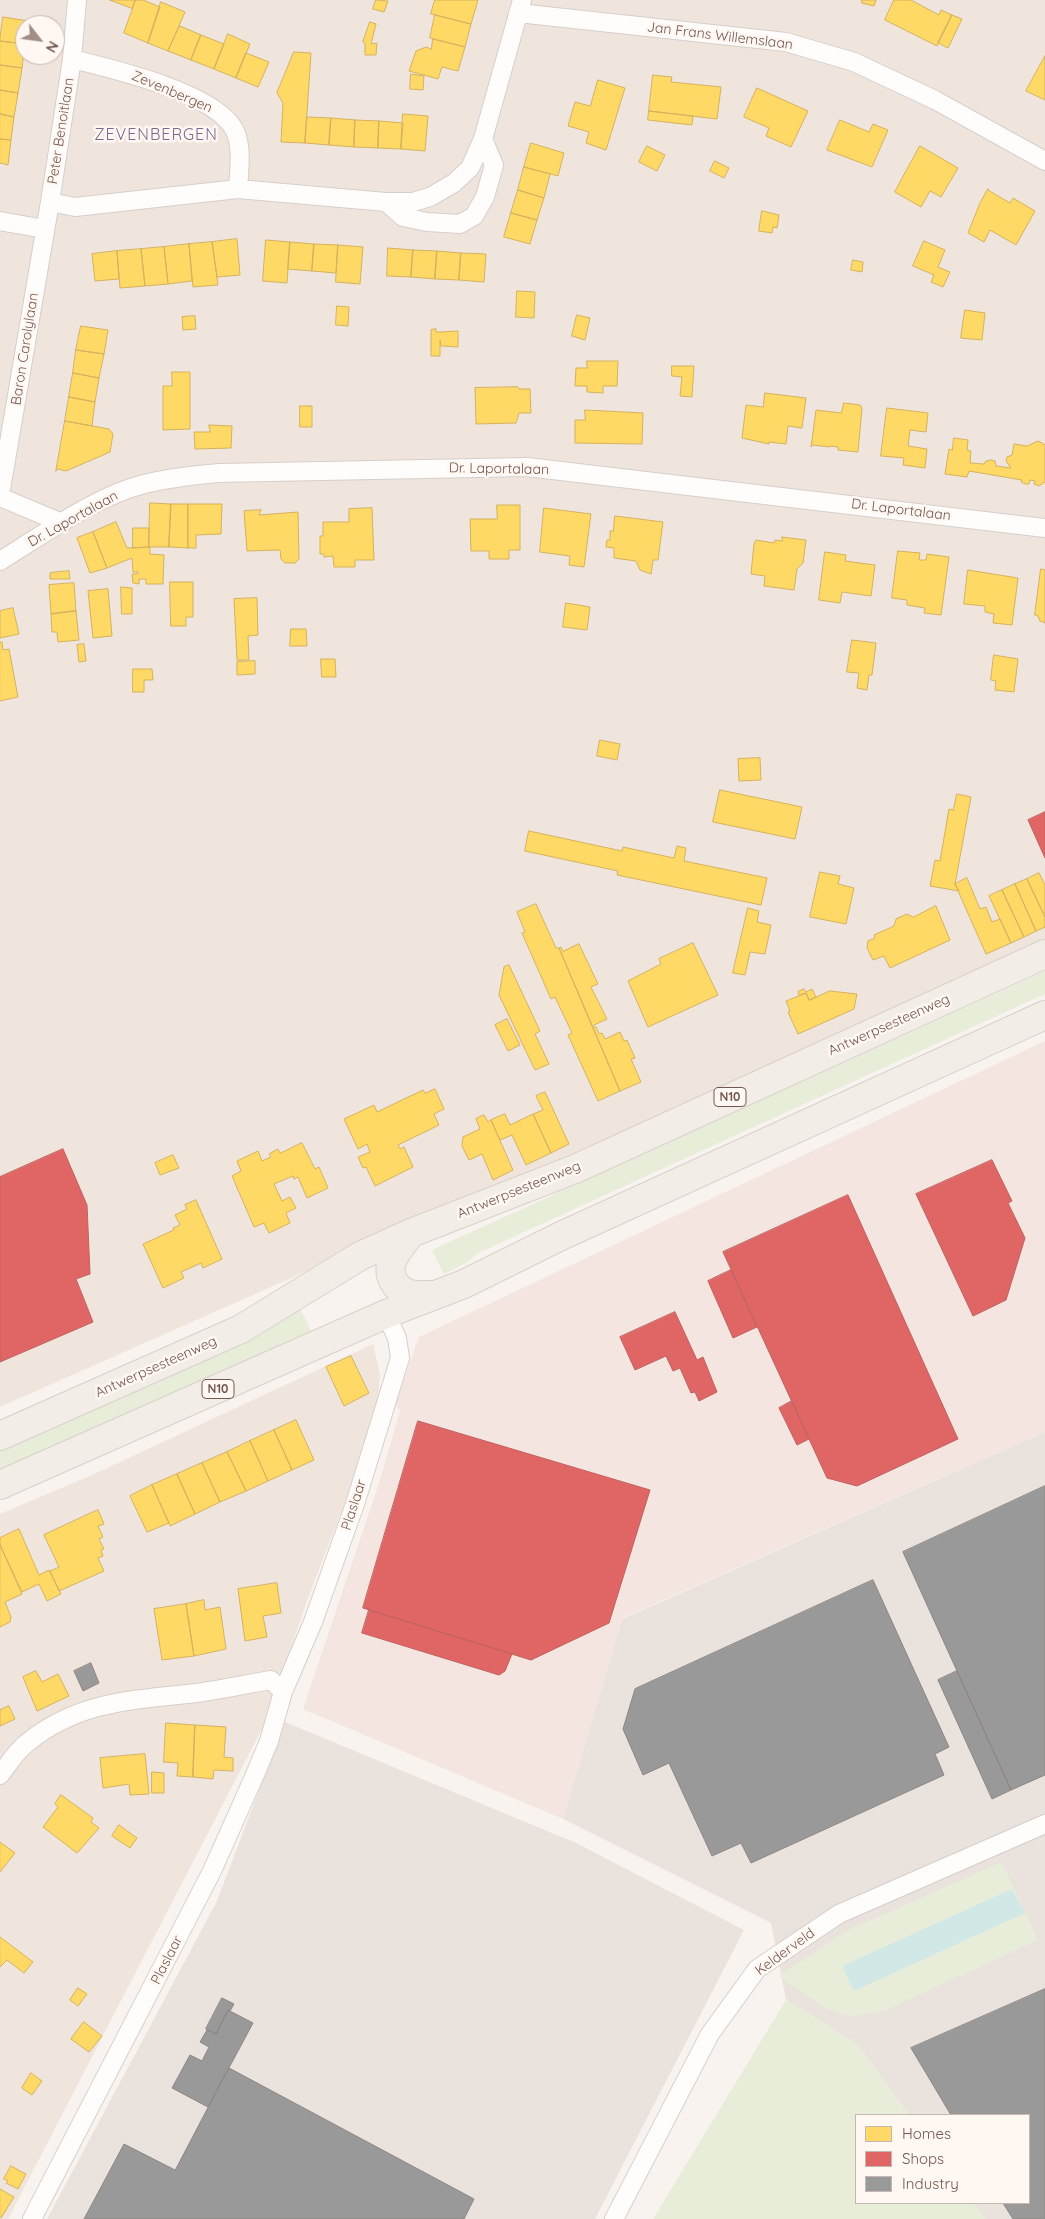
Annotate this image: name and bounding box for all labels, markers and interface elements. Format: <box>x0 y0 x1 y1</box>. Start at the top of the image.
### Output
north arrow <box>15 15 65 65</box>
street label: Jan Frans Willemslaan <box>646 19 794 53</box>
text: N <box>42 38 62 56</box>
street label: Zevenbergen <box>129 67 215 117</box>
street label: Peter Benoitlaan <box>44 77 78 185</box>
district label: ZEVENBERGEN <box>93 125 219 145</box>
street label: Baron Carolylaan <box>8 292 42 406</box>
street label: Dr. Laportalaan <box>449 460 549 478</box>
street label: Dr. Laportalaan <box>25 487 121 551</box>
street label: Dr. Laportalaan <box>850 496 952 524</box>
street label: Antwerpsesteenweg <box>826 991 952 1059</box>
road number: N10 <box>714 1088 746 1106</box>
street label: Antwerpsesteenweg <box>455 1158 583 1222</box>
street label: Antwerpsesteenweg <box>93 1333 219 1401</box>
road number: N10 <box>202 1380 234 1398</box>
street label: Plaslaar <box>338 1478 370 1532</box>
street label: Kelderveld <box>752 1925 818 1979</box>
street label: Plaslaar <box>148 1933 186 1987</box>
legend <box>855 2114 1030 2204</box>
text: Homes <box>902 2124 951 2143</box>
text: Shops <box>902 2149 944 2168</box>
text: Industry <box>902 2174 959 2193</box>

